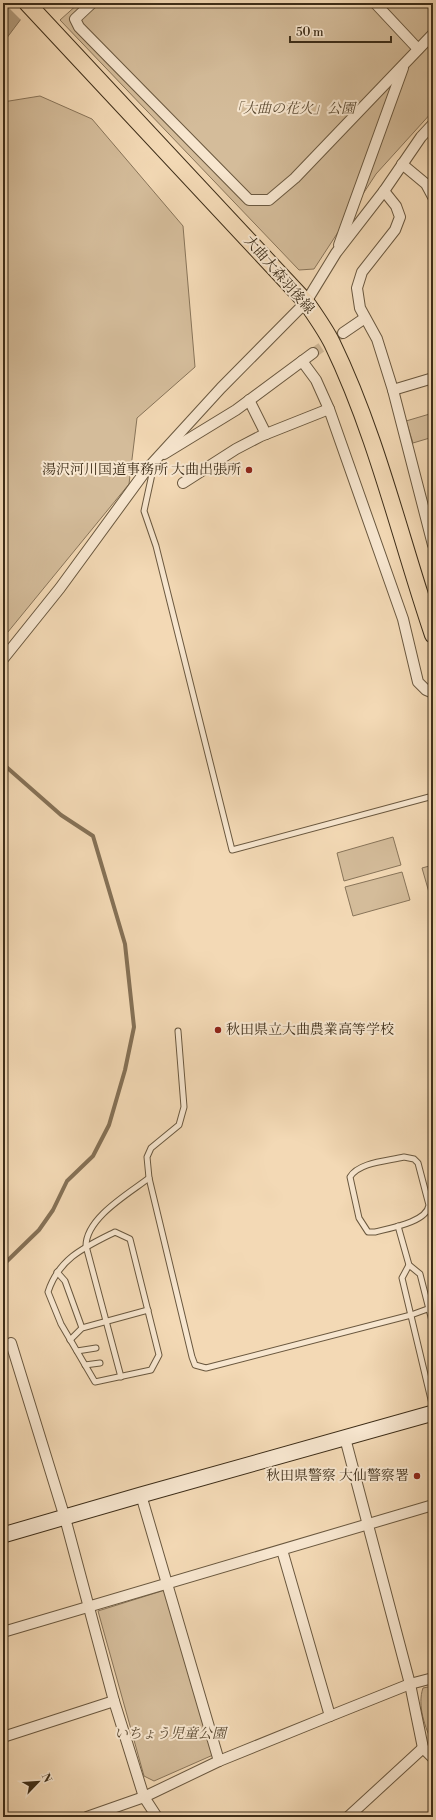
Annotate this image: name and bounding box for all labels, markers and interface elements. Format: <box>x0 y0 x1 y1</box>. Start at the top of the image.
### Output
scale bar <box>290 18 391 44</box>
text: 50 m <box>296 25 324 40</box>
park label: 「大曲の花火」公園 <box>229 100 357 118</box>
street label: 大曲大森羽後線 <box>240 232 318 318</box>
place label: 湯沢河川国道事務所 大曲出張所 <box>42 461 241 479</box>
marker: 湯沢河川国道事務所 大曲出張所 <box>244 465 254 475</box>
place label: 秋田県立大曲農業高等学校 <box>226 1021 394 1039</box>
marker: 秋田県立大曲農業高等学校 <box>213 1025 223 1035</box>
place label: 秋田県警察 大仙警察署 <box>266 1467 409 1485</box>
marker: 秋田県警察 大仙警察署 <box>412 1471 422 1481</box>
park label: いちょう児童公園 <box>114 1725 228 1743</box>
north arrow <box>18 1762 58 1802</box>
text: N <box>38 1771 54 1785</box>

